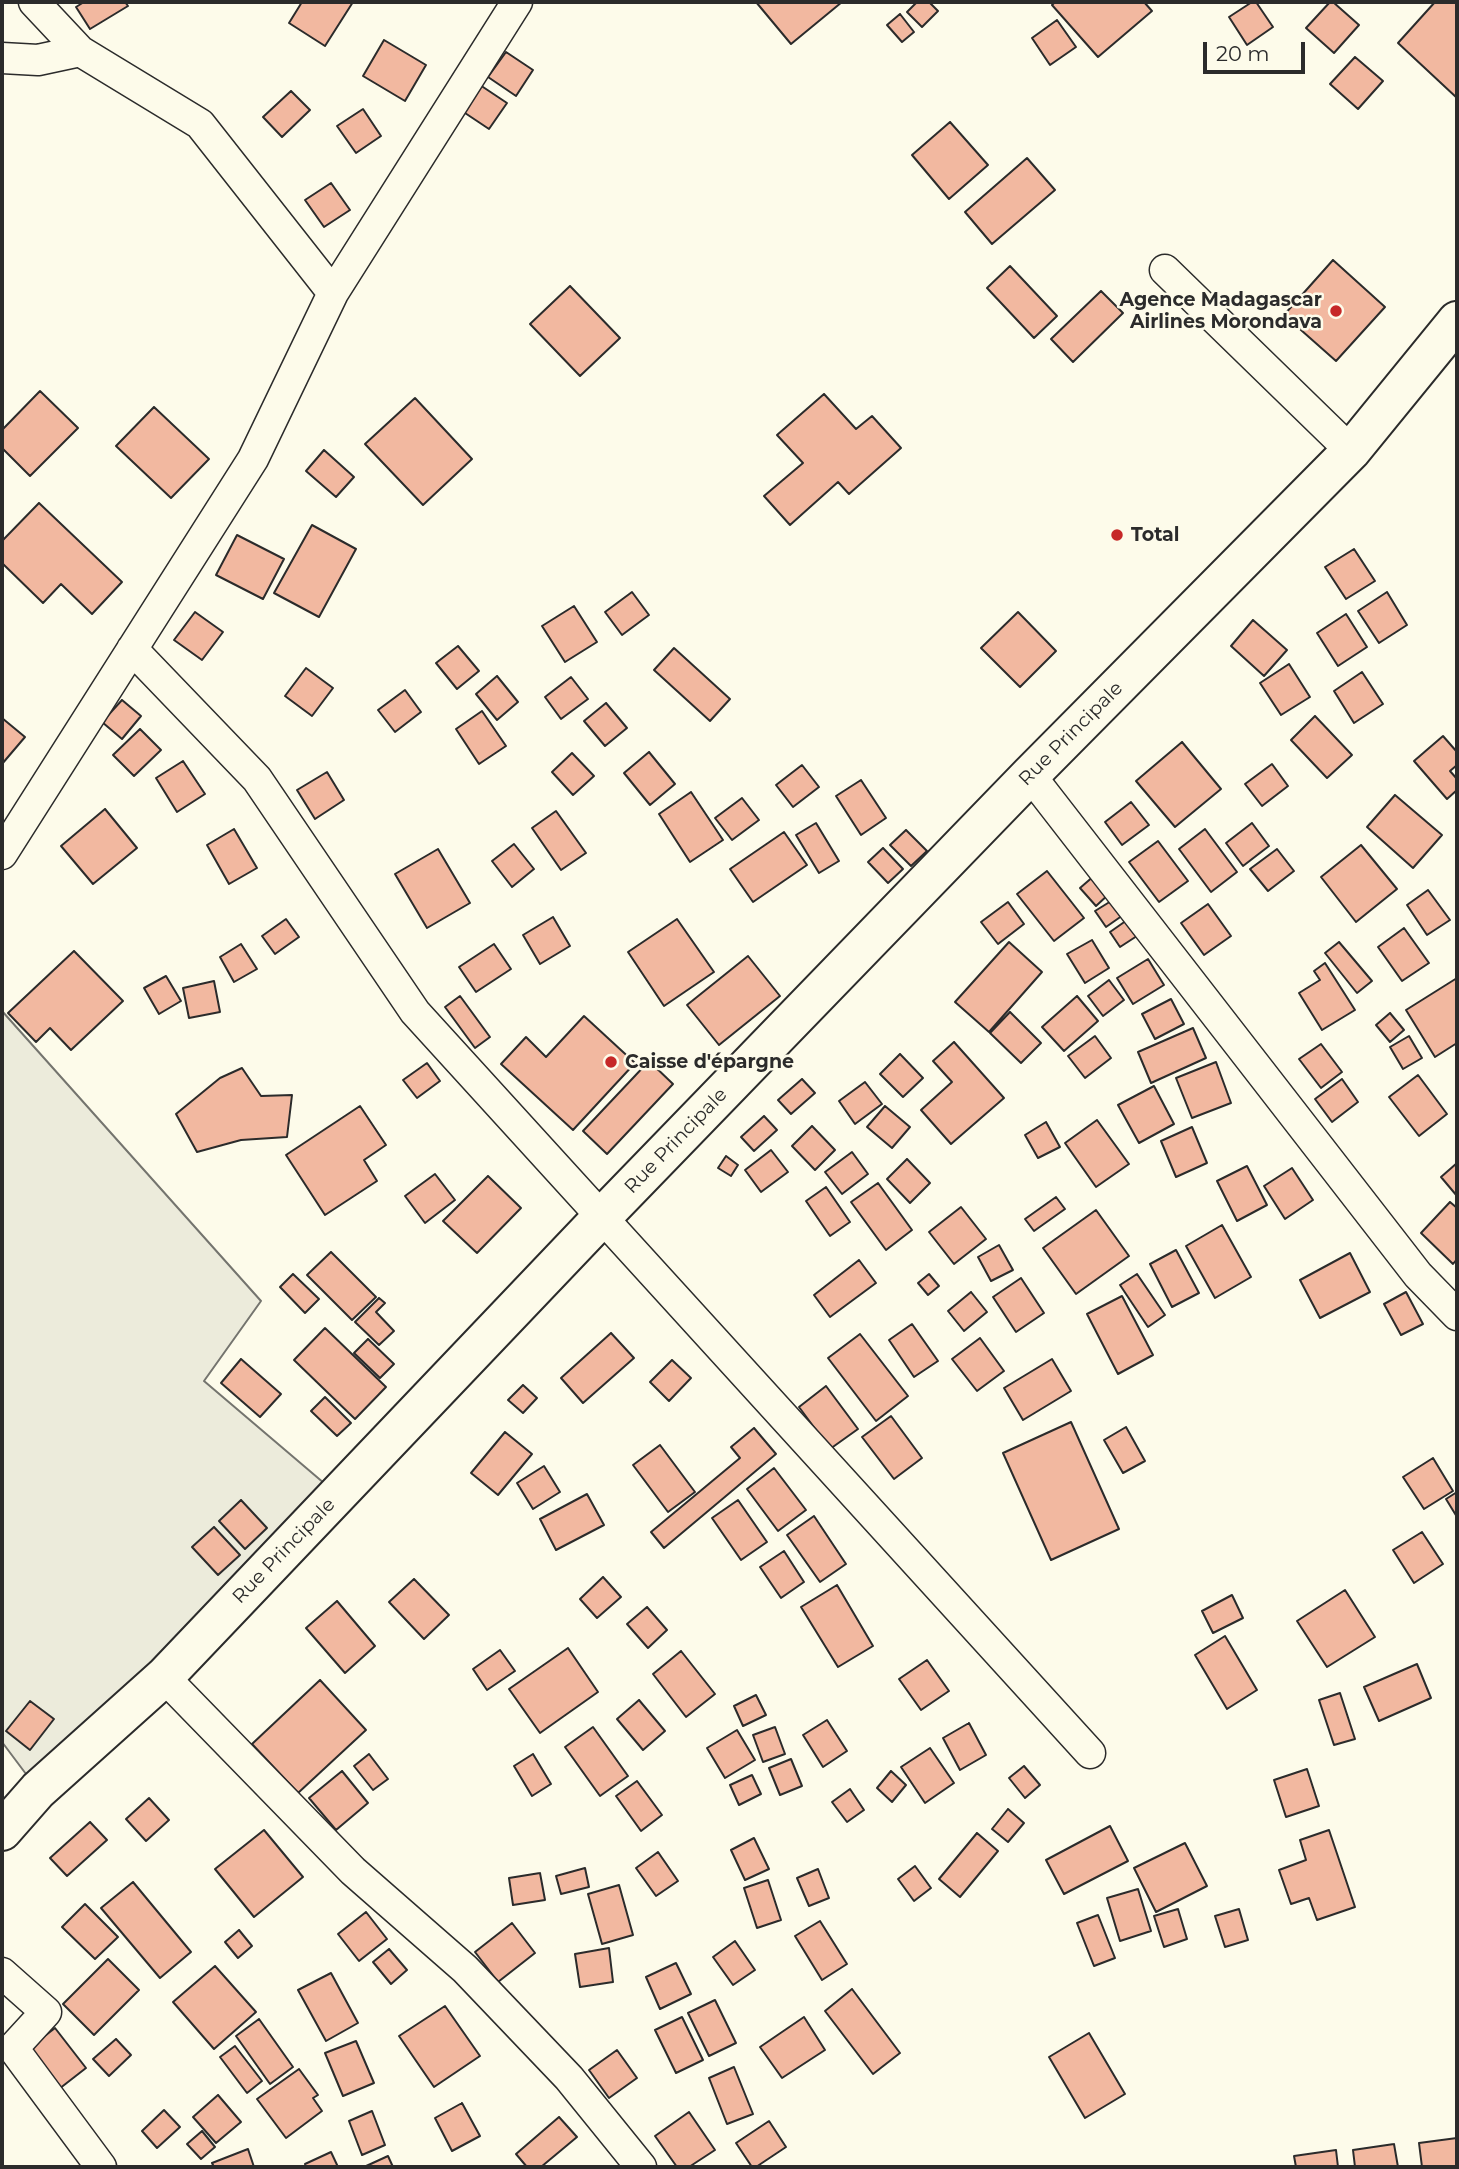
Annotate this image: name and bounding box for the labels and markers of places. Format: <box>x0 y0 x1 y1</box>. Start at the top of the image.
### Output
place label: Agence Madagascar Airlines Morondava <box>1119 289 1322 333</box>
marker: Agence Madagascar Airlines Morondava <box>1328 303 1344 319</box>
place label: Total <box>1131 524 1180 546</box>
marker: Total <box>1109 527 1125 543</box>
place label: Caisse d'épargne <box>625 1051 794 1073</box>
marker: Caisse d'épargne <box>603 1054 619 1070</box>

